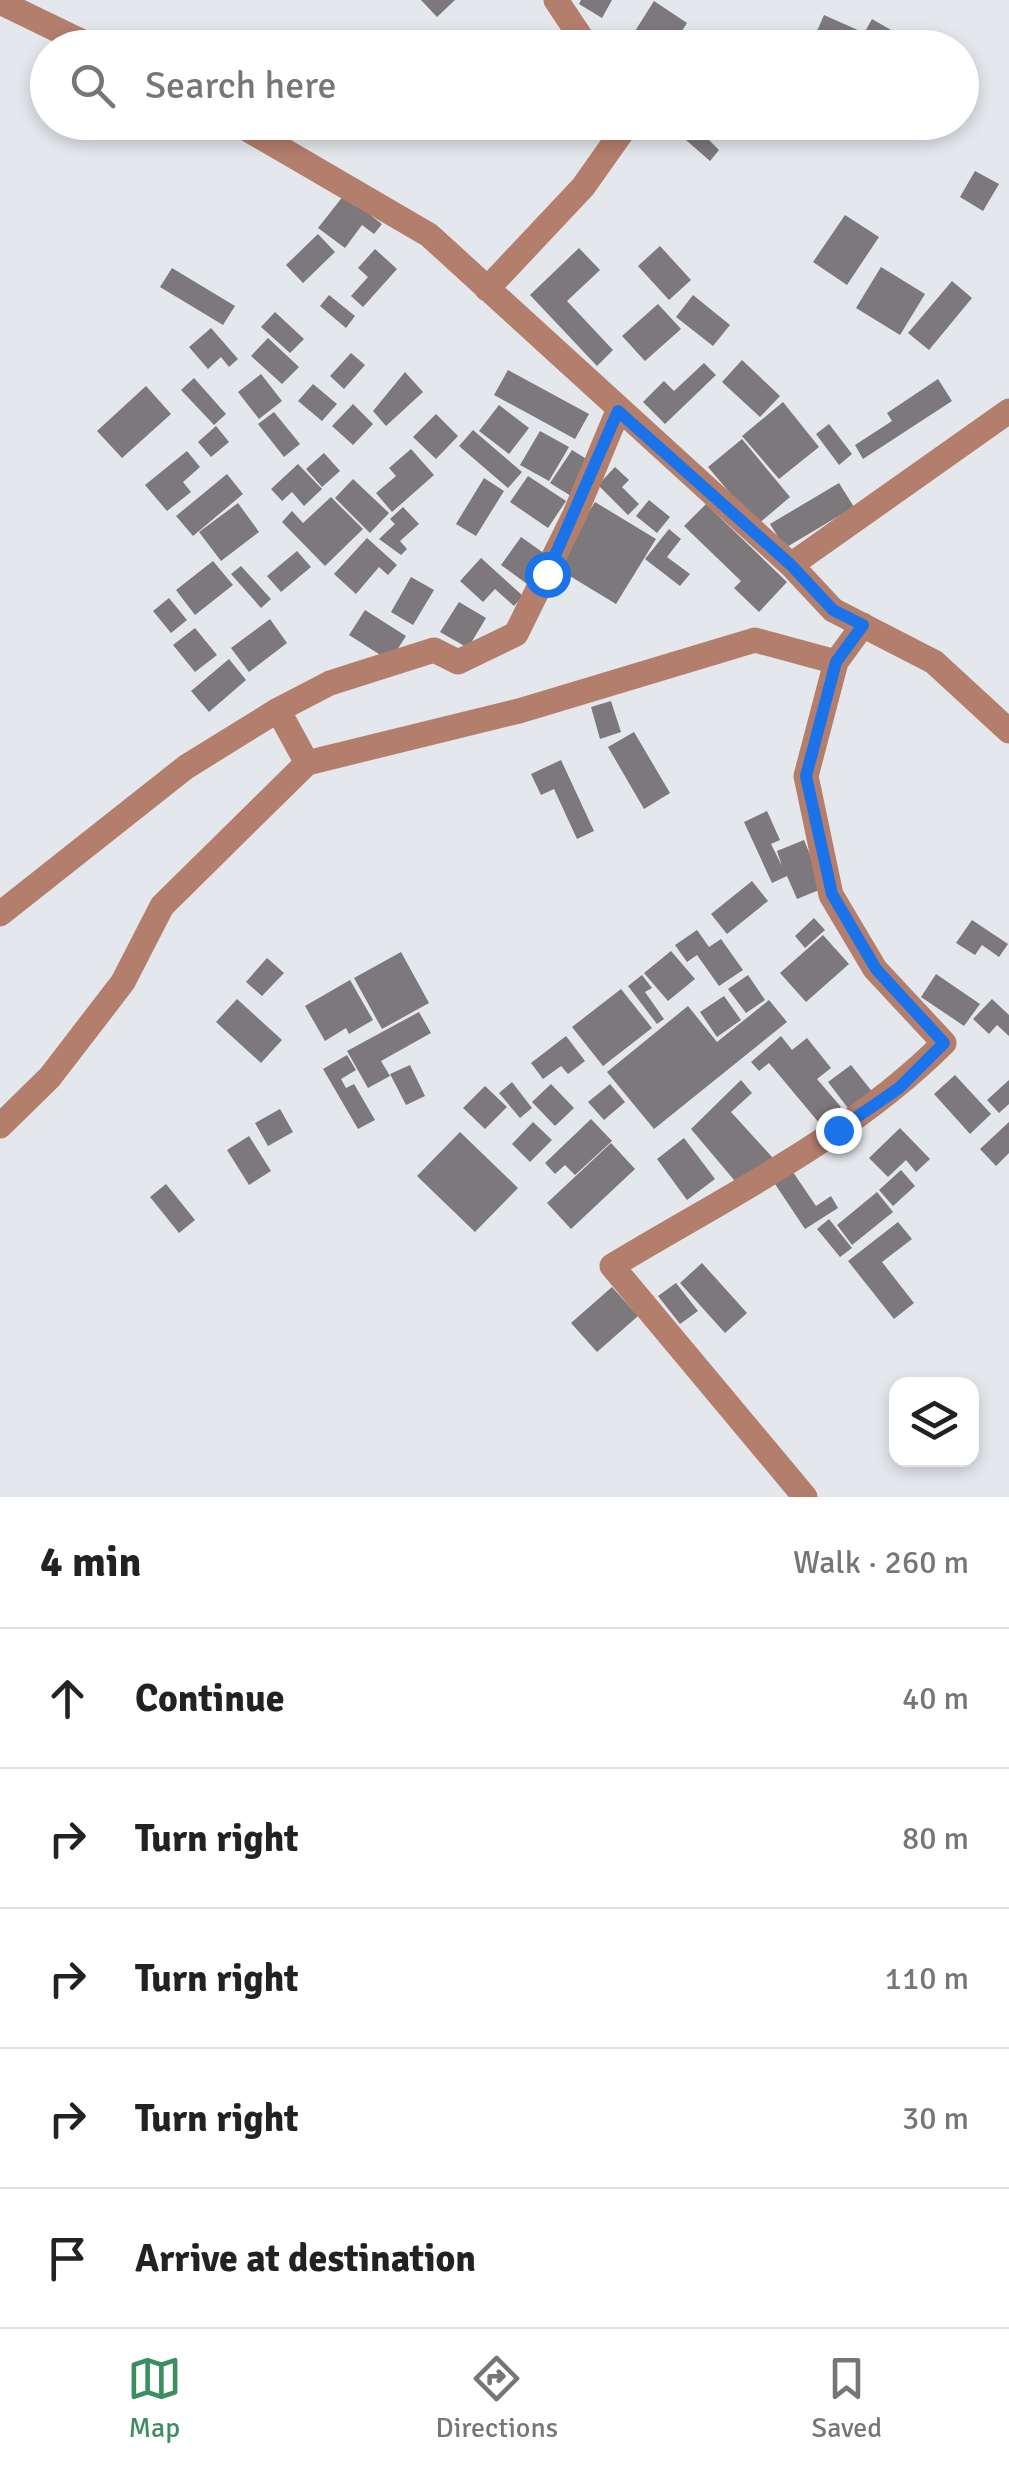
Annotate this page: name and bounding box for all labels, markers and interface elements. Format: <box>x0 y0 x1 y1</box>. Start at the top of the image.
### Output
search box <box>30 30 979 140</box>
icon: search <box>65 58 120 113</box>
text: Search here <box>145 62 337 109</box>
route start <box>525 552 571 598</box>
route end <box>816 1108 862 1154</box>
map controls <box>889 1377 979 1467</box>
button: layers <box>889 1377 979 1467</box>
text: 4 min <box>40 1537 141 1588</box>
text: Walk · 260 m <box>793 1543 969 1582</box>
icon: ahead <box>40 1671 95 1726</box>
text: Continue <box>135 1675 285 1722</box>
text: 40 m <box>902 1679 969 1718</box>
icon: right <box>40 1811 95 1866</box>
text: Turn right <box>135 1815 299 1862</box>
text: 80 m <box>902 1819 969 1858</box>
icon: right <box>40 1951 95 2006</box>
text: Turn right <box>135 1955 299 2002</box>
text: 110 m <box>885 1959 969 1998</box>
icon: right <box>40 2091 95 2146</box>
text: Turn right <box>135 2095 299 2142</box>
text: 30 m <box>902 2099 969 2138</box>
icon: arrive <box>40 2231 95 2286</box>
text: Arrive at destination <box>135 2235 476 2282</box>
tab: Map <box>127 2351 182 2445</box>
tab: Directions <box>436 2351 558 2445</box>
tab: Saved <box>812 2351 882 2445</box>

